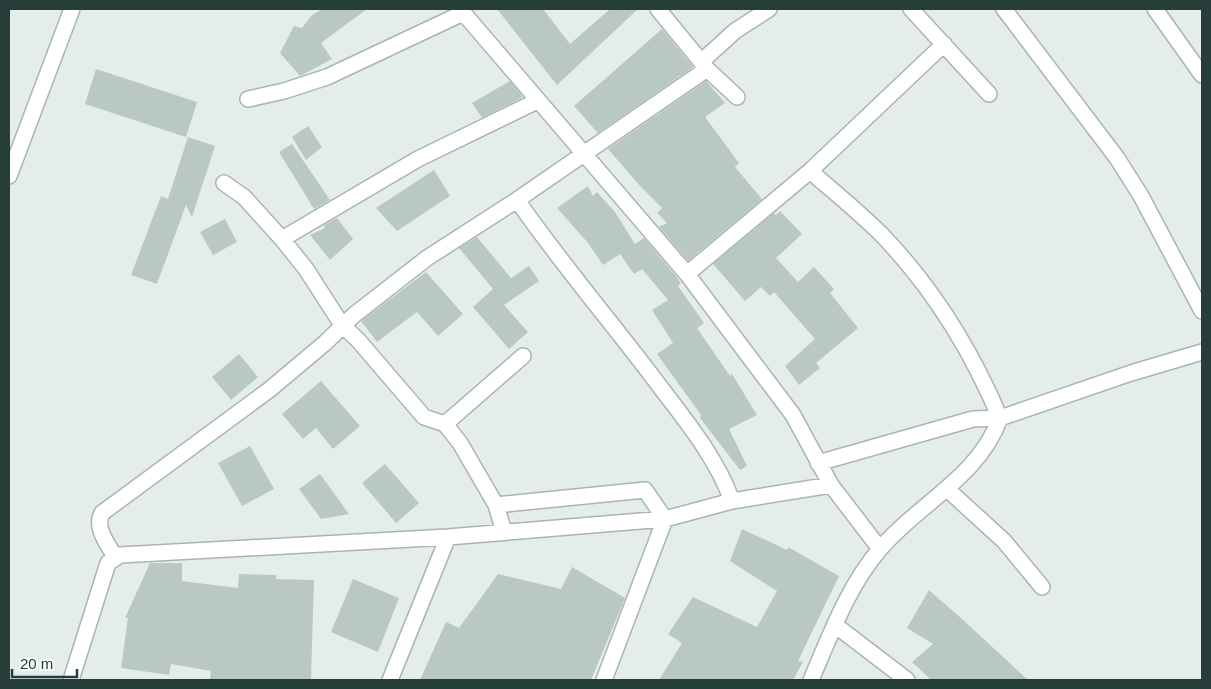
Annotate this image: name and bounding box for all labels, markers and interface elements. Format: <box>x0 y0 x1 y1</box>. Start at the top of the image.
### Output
scale bar <box>12 646 78 678</box>
text: 20 m <box>20 655 53 672</box>

